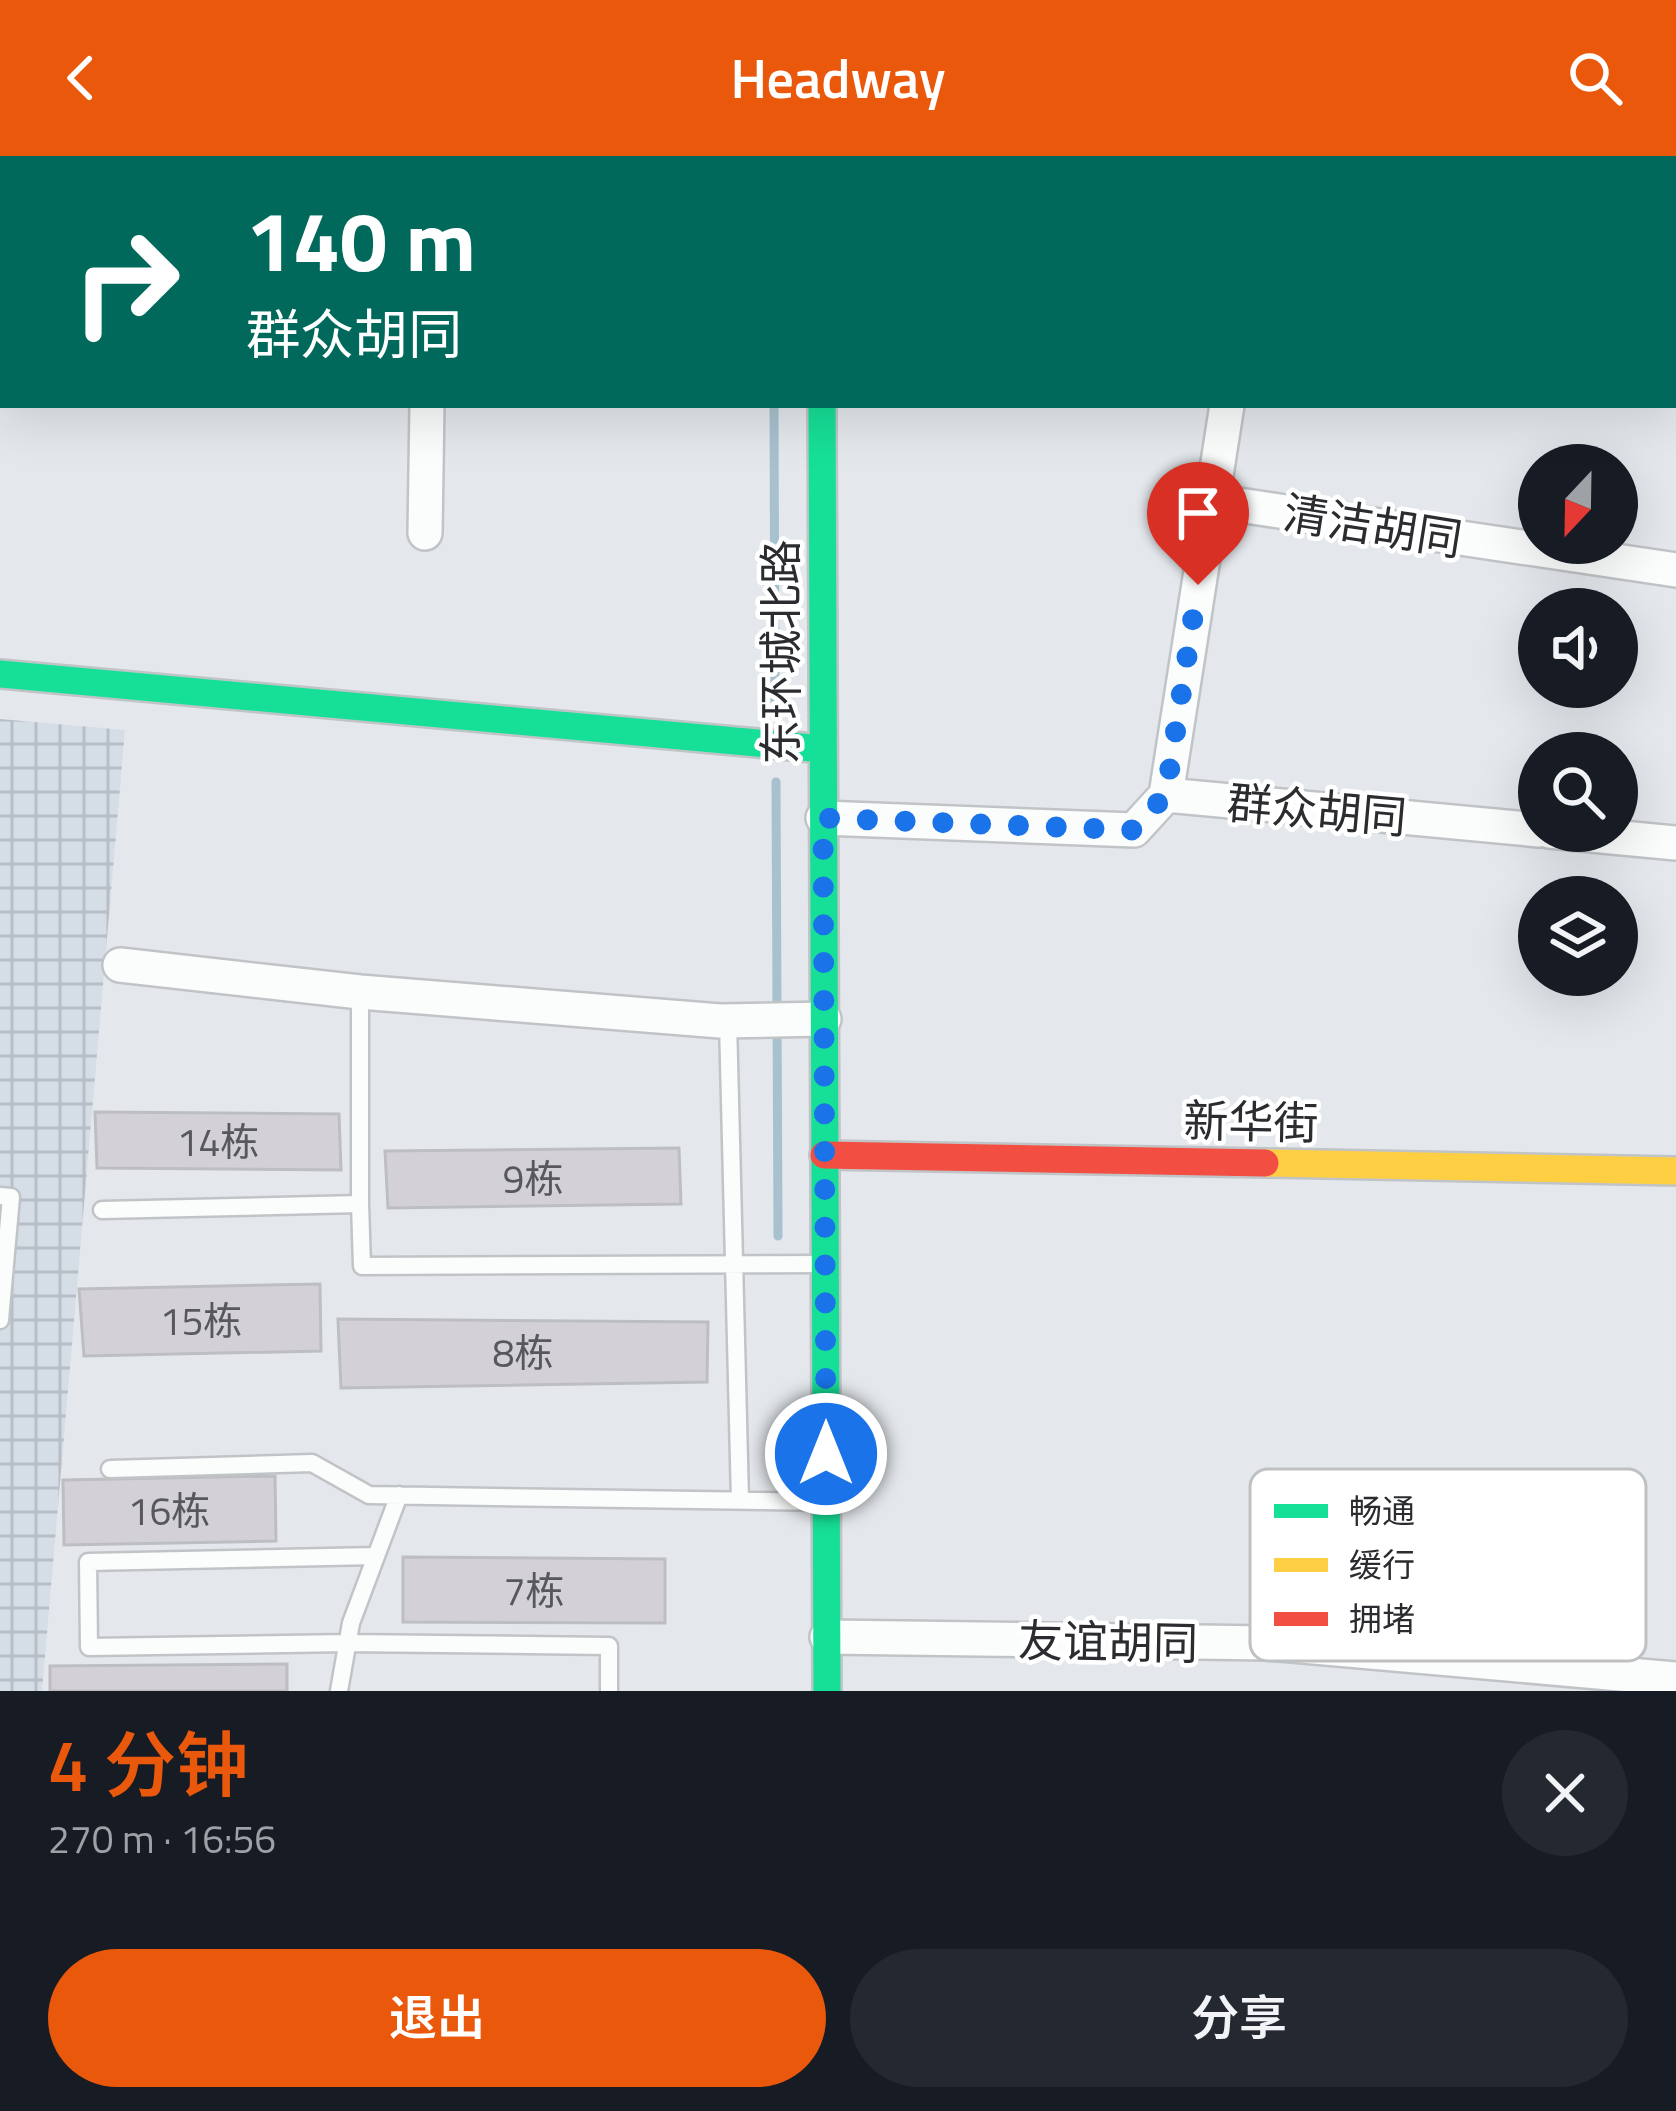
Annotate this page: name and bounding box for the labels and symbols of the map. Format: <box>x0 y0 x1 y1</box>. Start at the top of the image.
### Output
north arrow <box>1518 444 1638 564</box>
pin <box>1147 462 1249 585</box>
street label: 清洁胡同 <box>1279 477 1467 573</box>
street label: 东环城北路 <box>746 539 814 765</box>
street label: 群众胡同 <box>1224 767 1410 851</box>
street label: 新华街 <box>1183 1086 1319 1156</box>
house number: 14栋 <box>177 1112 259 1171</box>
house number: 9栋 <box>503 1149 563 1208</box>
house number: 15栋 <box>160 1291 242 1350</box>
house number: 8栋 <box>493 1323 553 1382</box>
position arrow <box>763 1391 889 1517</box>
legend <box>1250 1469 1646 1661</box>
house number: 16栋 <box>128 1481 210 1540</box>
text: 畅通 <box>1349 1486 1415 1536</box>
text: 缓行 <box>1349 1540 1415 1590</box>
house number: 7栋 <box>504 1561 564 1620</box>
text: 拥堵 <box>1349 1594 1415 1644</box>
street label: 友谊胡同 <box>1017 1605 1199 1677</box>

